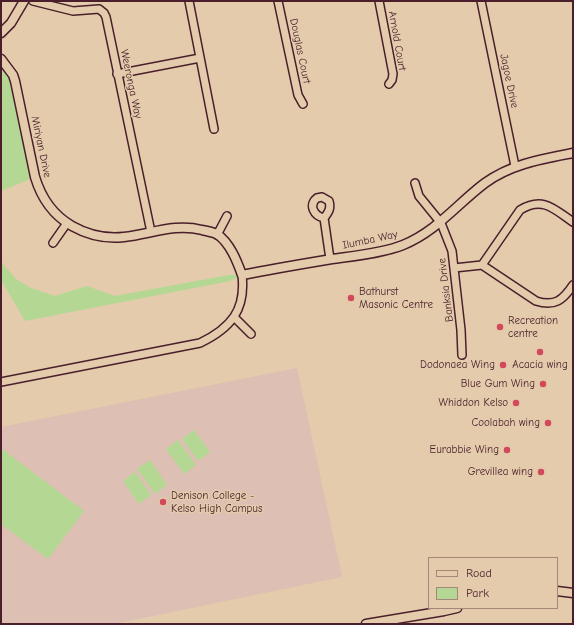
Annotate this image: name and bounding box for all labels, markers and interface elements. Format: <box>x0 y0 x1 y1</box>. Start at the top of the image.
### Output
street label: Arnold Court <box>385 10 409 72</box>
street label: Douglas Court <box>287 17 313 85</box>
street label: Weeronga Way <box>117 48 145 120</box>
street label: Jagoe Drive <box>497 53 521 109</box>
street label: Miriyan Drive <box>28 115 54 179</box>
street label: Ilumba Way <box>341 228 399 252</box>
street label: Banksia Drive <box>436 257 456 323</box>
place label: Bathurst Masonic Centre <box>359 285 433 311</box>
marker: Bathurst Masonic Centre <box>346 293 356 303</box>
place label: Recreation centre <box>508 314 558 340</box>
marker: Recreation centre <box>495 322 505 332</box>
marker: Acacia wing <box>535 347 545 357</box>
place label: Dodonaea Wing <box>420 358 495 372</box>
place label: Acacia wing <box>512 358 568 372</box>
marker: Dodonaea Wing <box>498 360 508 370</box>
place label: Blue Gum Wing <box>461 377 535 391</box>
marker: Blue Gum Wing <box>538 379 548 389</box>
place label: Whiddon Kelso <box>438 396 508 410</box>
marker: Whiddon Kelso <box>511 398 521 408</box>
place label: Coolabah wing <box>471 416 540 430</box>
marker: Coolabah wing <box>543 418 553 428</box>
place label: Eurabbie Wing <box>430 443 499 457</box>
marker: Eurabbie Wing <box>502 445 512 455</box>
place label: Grevillea wing <box>468 465 533 479</box>
marker: Grevillea wing <box>536 467 546 477</box>
place label: Denison College - Kelso High Campus <box>171 489 263 515</box>
marker: Denison College - Kelso High Campus <box>158 497 168 507</box>
legend <box>428 557 558 609</box>
text: Road <box>466 566 492 580</box>
text: Park <box>466 586 489 600</box>

